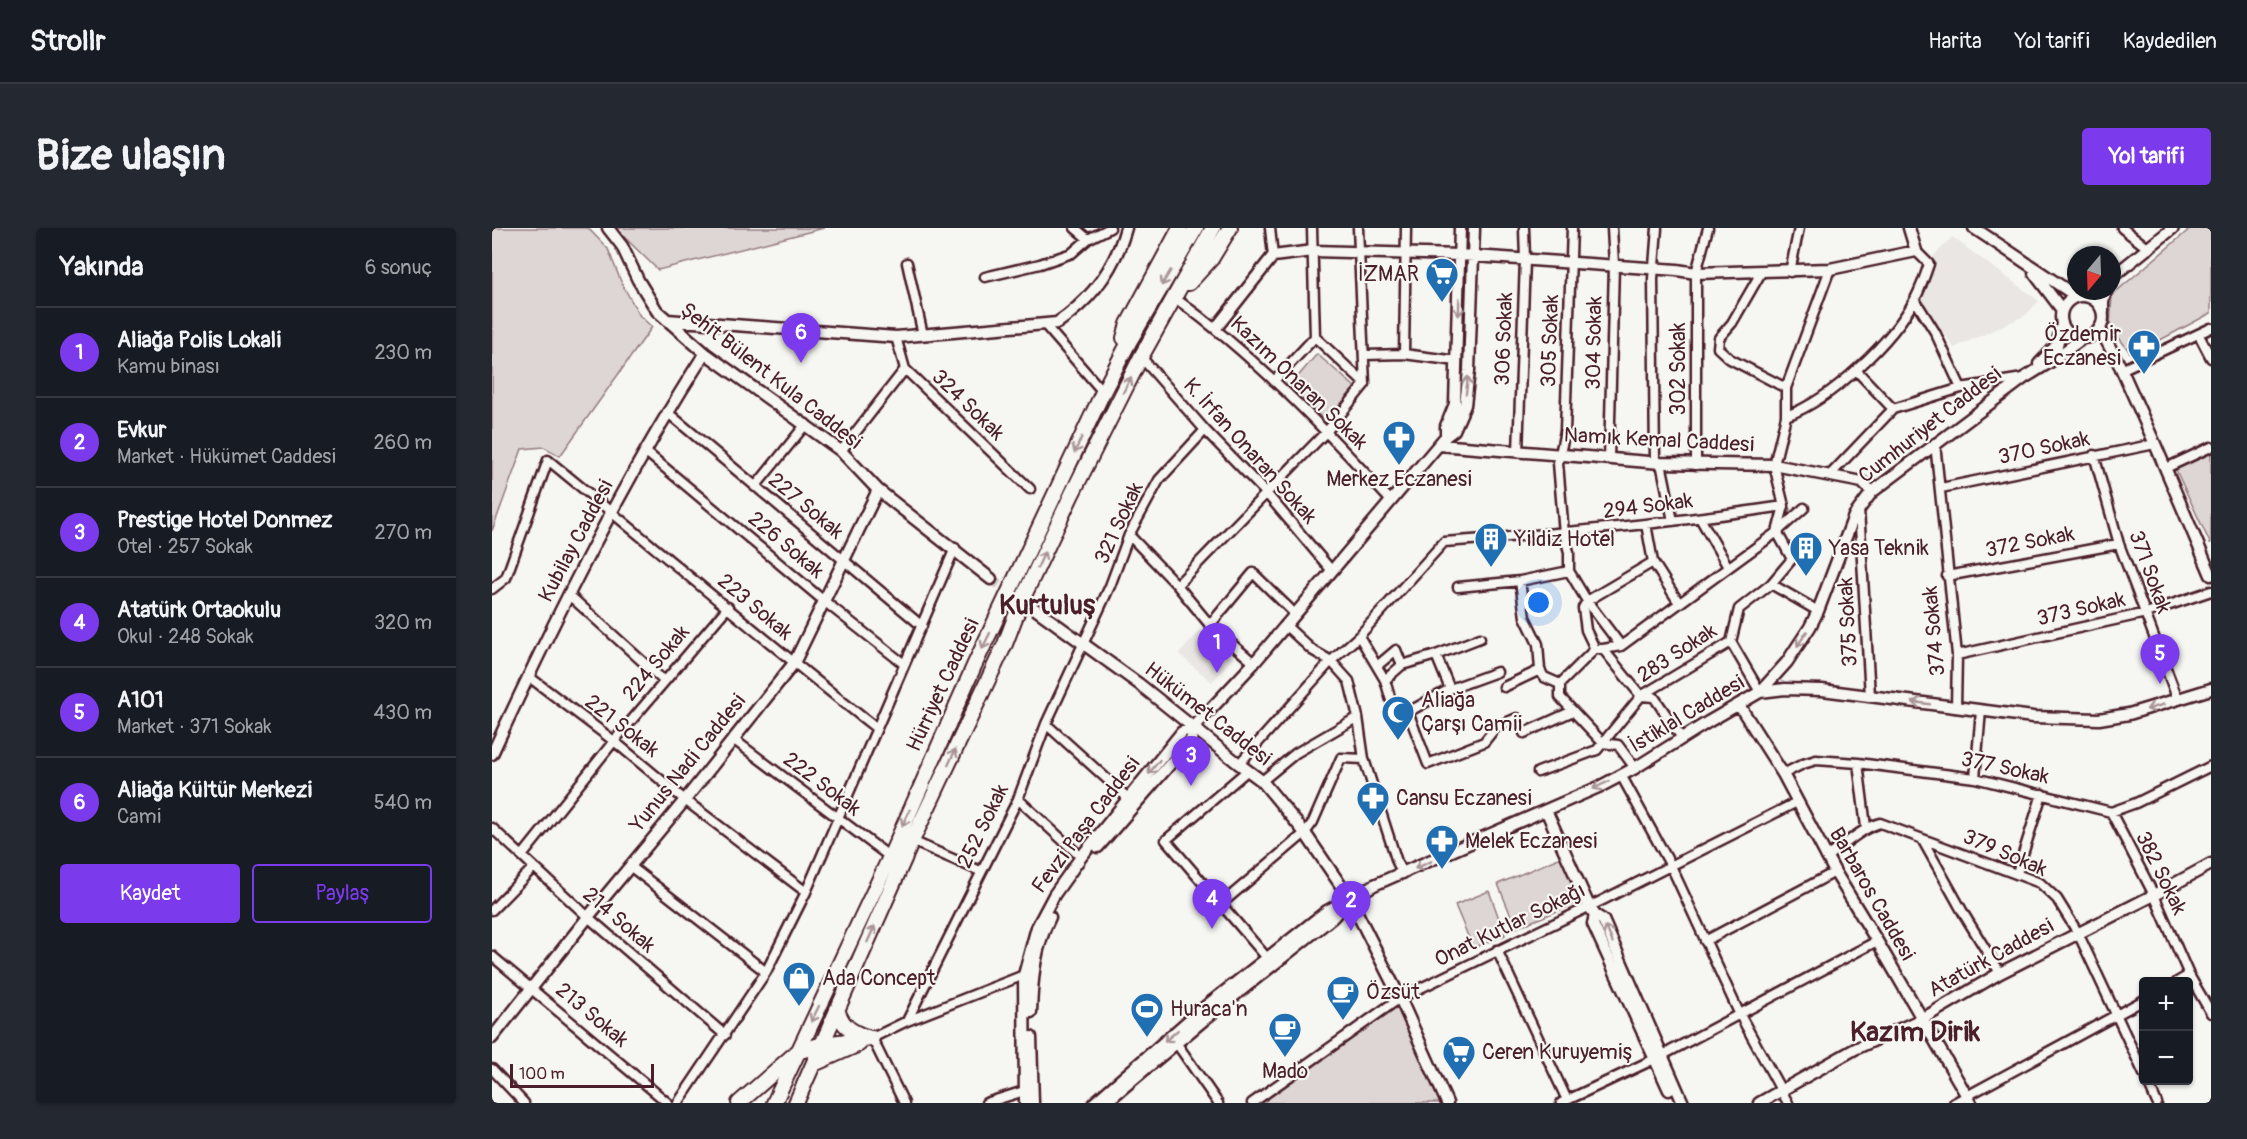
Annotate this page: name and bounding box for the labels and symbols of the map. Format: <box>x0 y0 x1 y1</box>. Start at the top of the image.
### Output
north arrow <box>2067 246 2121 300</box>
supermarket icon: İZMAR <box>1424 256 1460 303</box>
place label: İZMAR <box>1358 261 1419 288</box>
one-way arrow <box>1160 269 1172 286</box>
street label: 306 Sokak <box>1489 291 1519 386</box>
street label: 305 Sokak <box>1535 294 1565 388</box>
street label: 304 Sokak <box>1580 296 1608 390</box>
street label: Şehit Bülent Kula Caddesi <box>675 297 868 456</box>
one-way arrow <box>1453 297 1465 317</box>
street label: Kazım Onaran Sokak <box>1224 310 1374 456</box>
pin: 6 <box>782 314 820 363</box>
place label: Özdemir Eczanesi <box>2043 321 2121 372</box>
street label: 302 Sokak <box>1665 322 1692 416</box>
pharmacy icon: Özdemir Eczanesi <box>2126 328 2162 375</box>
street label: Cumhuriyet Caddesi <box>1853 361 2007 489</box>
street label: 324 Sokak <box>926 364 1010 446</box>
street label: K. İrfan Onaran Sokak <box>1177 372 1323 530</box>
one-way arrow <box>1462 375 1473 395</box>
one-way arrow <box>1122 377 1133 395</box>
pharmacy icon: Merkez Eczanesi <box>1381 419 1417 466</box>
street label: Namık Kemal Caddesi <box>1563 422 1755 458</box>
street label: 370 Sokak <box>1996 425 2092 471</box>
one-way arrow <box>1072 436 1084 454</box>
place label: Merkez Eczanesi <box>1326 466 1472 493</box>
street label: 227 Sokak <box>763 467 849 545</box>
street label: Kubilay Caddesi <box>532 475 620 607</box>
street label: 321 Sokak <box>1088 478 1150 568</box>
street label: 294 Sokak <box>1602 487 1695 525</box>
street label: 226 Sokak <box>742 505 830 585</box>
street label: 372 Sokak <box>1983 520 2077 564</box>
building icon: Yildiz Hotel <box>1473 521 1509 568</box>
place label: Yildiz Hotel <box>1513 526 1615 553</box>
street label: 371 Sokak <box>2123 527 2178 617</box>
building icon: Yasa Teknik <box>1788 530 1824 577</box>
place label: Yasa Teknik <box>1828 535 1929 562</box>
one-way arrow <box>1035 552 1047 570</box>
street label: 223 Sokak <box>712 568 798 646</box>
street label: 375 Sokak <box>1832 576 1864 667</box>
street label: 374 Sokak <box>1917 585 1951 677</box>
street label: 373 Sokak <box>2034 586 2128 632</box>
your location <box>1524 588 1553 617</box>
district label: Kurtuluş <box>999 589 1096 622</box>
street label: Hürriyet Caddesi <box>900 614 986 756</box>
street label: 283 Sokak <box>1632 617 1722 689</box>
street label: 224 Sokak <box>616 619 696 707</box>
pin: 1 <box>1198 624 1236 673</box>
one-way arrow <box>1796 630 1809 647</box>
one-way arrow <box>980 631 992 649</box>
pin: 5 <box>2140 634 2180 684</box>
street label: Hükümet Caddesi <box>1139 656 1277 772</box>
street label: İstiklal Caddesi <box>1624 669 1750 759</box>
place label: Aliağa Çarşı Camii <box>1421 687 1522 738</box>
street label: Yunus Nadi Caddesi <box>623 688 752 838</box>
street label: 221 Sokak <box>579 689 665 764</box>
mosque icon: Aliağa Çarşı Camii <box>1380 694 1416 741</box>
one-way arrow <box>1911 698 1931 709</box>
one-way arrow <box>2146 702 2165 713</box>
pin: 3 <box>1172 736 1210 786</box>
street label: 222 Sokak <box>778 746 866 822</box>
street label: 377 Sokak <box>1959 746 2052 791</box>
one-way arrow <box>946 748 958 766</box>
street label: Fevzi Paşa Caddesi <box>1026 751 1146 899</box>
one-way arrow <box>1148 759 1161 775</box>
street label: 252 Sokak <box>951 779 1015 872</box>
pharmacy icon: Cansu Eczanesi <box>1355 780 1391 827</box>
one-way arrow <box>1593 780 1611 792</box>
place label: Cansu Eczanesi <box>1396 785 1532 812</box>
one-way arrow <box>900 809 912 827</box>
street label: Barbaros Caddesi <box>1823 822 1921 966</box>
pharmacy icon: Melek Eczanesi <box>1424 823 1460 870</box>
street label: 379 Sokak <box>1959 823 2051 883</box>
street label: 382 Sokak <box>2129 827 2193 919</box>
place label: Melek Eczanesi <box>1465 828 1597 855</box>
one-way arrow <box>1415 860 1433 871</box>
street label: Onat Kutlar Sokağı <box>1430 877 1590 973</box>
pin: 4 <box>1192 880 1232 929</box>
street label: 214 Sokak <box>577 881 661 959</box>
pin: 2 <box>1332 882 1370 931</box>
street label: Atatürk Caddesi <box>1923 912 2059 1004</box>
one-way arrow <box>1602 925 1613 943</box>
one-way arrow <box>865 926 877 944</box>
shop icon: Ada Concept <box>781 960 817 1007</box>
place label: Ada Concept <box>822 965 936 992</box>
cafe icon: Özsüt <box>1325 974 1361 1021</box>
street label: 213 Sokak <box>550 977 634 1053</box>
place label: Özsüt <box>1366 979 1420 1006</box>
sports icon: Huraca'n <box>1129 991 1165 1038</box>
place label: Huraca'n <box>1170 996 1248 1023</box>
one-way arrow <box>809 1005 821 1023</box>
cafe icon: Mado <box>1267 1011 1303 1058</box>
district label: Kazım Dirik <box>1850 1016 1981 1049</box>
one-way arrow <box>1164 1029 1179 1043</box>
supermarket icon: Ceren Kuruyemiş <box>1441 1034 1477 1081</box>
place label: Ceren Kuruyemiş <box>1482 1039 1632 1066</box>
place label: Mado <box>1262 1058 1308 1085</box>
scale bar <box>510 1061 654 1088</box>

